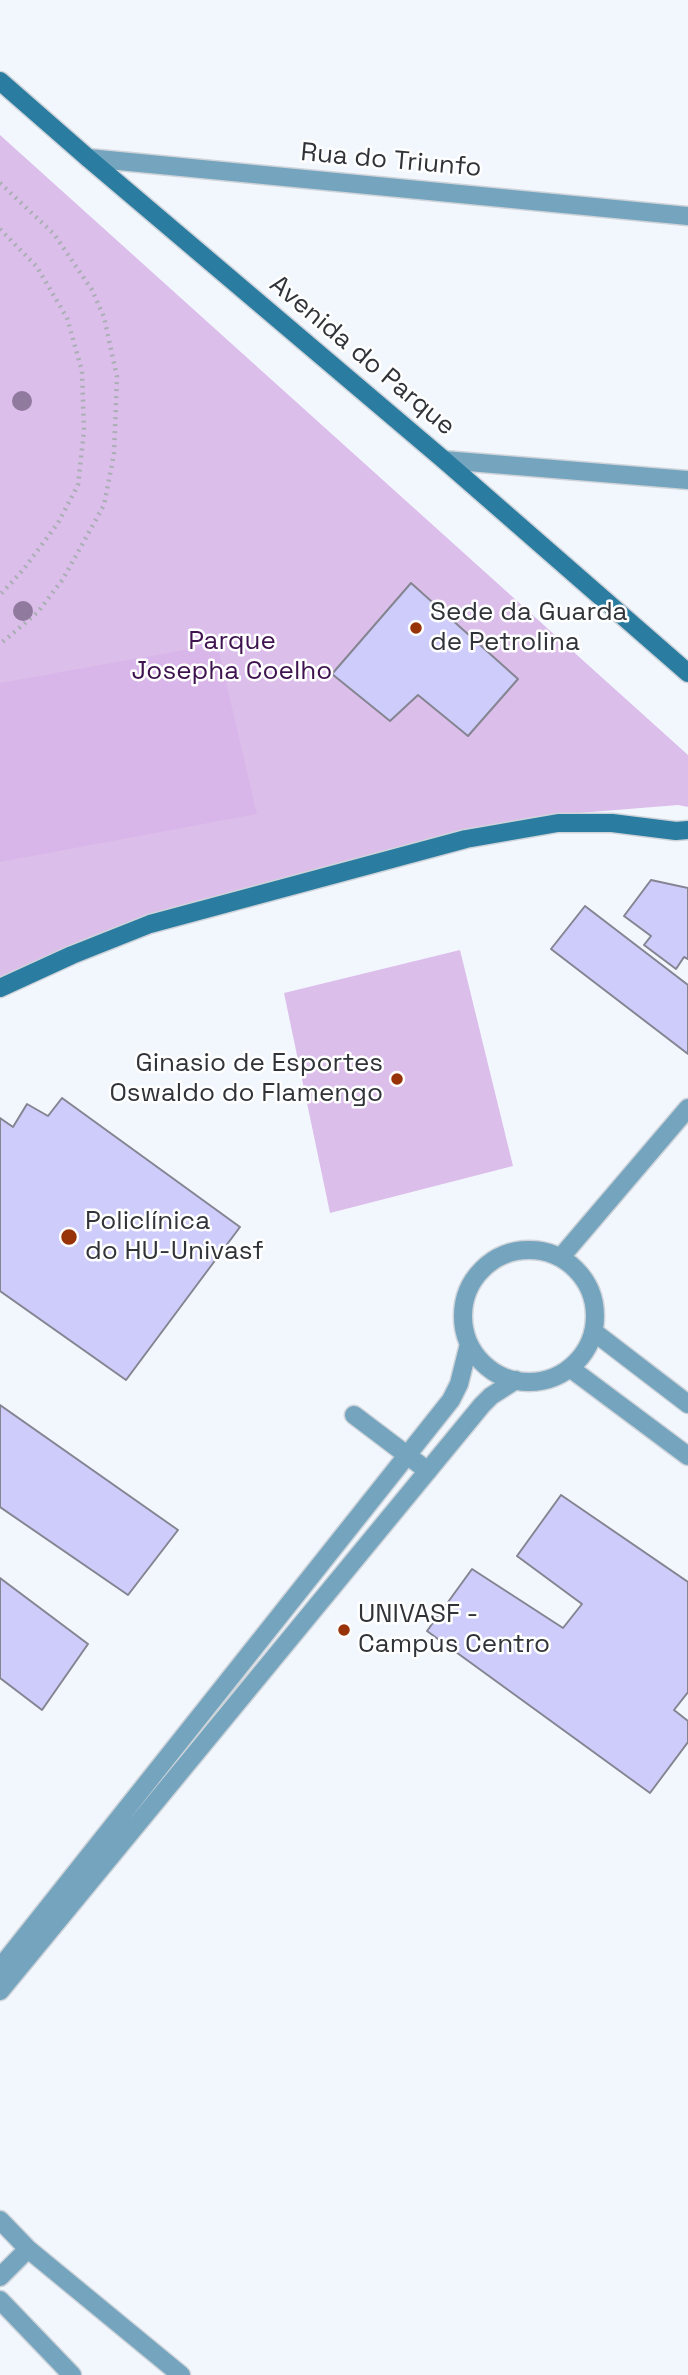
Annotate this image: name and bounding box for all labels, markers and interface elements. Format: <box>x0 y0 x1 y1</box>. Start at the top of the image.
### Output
street label: Rua do Triunfo <box>299 138 483 184</box>
street label: Avenida do Parque <box>263 269 461 443</box>
place label: Sede da Guarda de Petrolina <box>430 597 628 658</box>
marker: Sede da Guarda de Petrolina <box>408 620 424 636</box>
park label: Parque Josepha Coelho <box>132 626 332 688</box>
place label: Ginasio de Esportes Oswaldo do Flamengo <box>109 1048 383 1110</box>
marker: Ginasio de Esportes Oswaldo do Flamengo <box>389 1071 405 1087</box>
place label: Policlínica do HU-Univasf <box>85 1206 264 1268</box>
marker: Policlínica do HU-Univasf <box>59 1227 79 1247</box>
place label: UNIVASF - Campus Centro <box>358 1599 550 1660</box>
marker: UNIVASF - Campus Centro <box>336 1622 352 1638</box>

